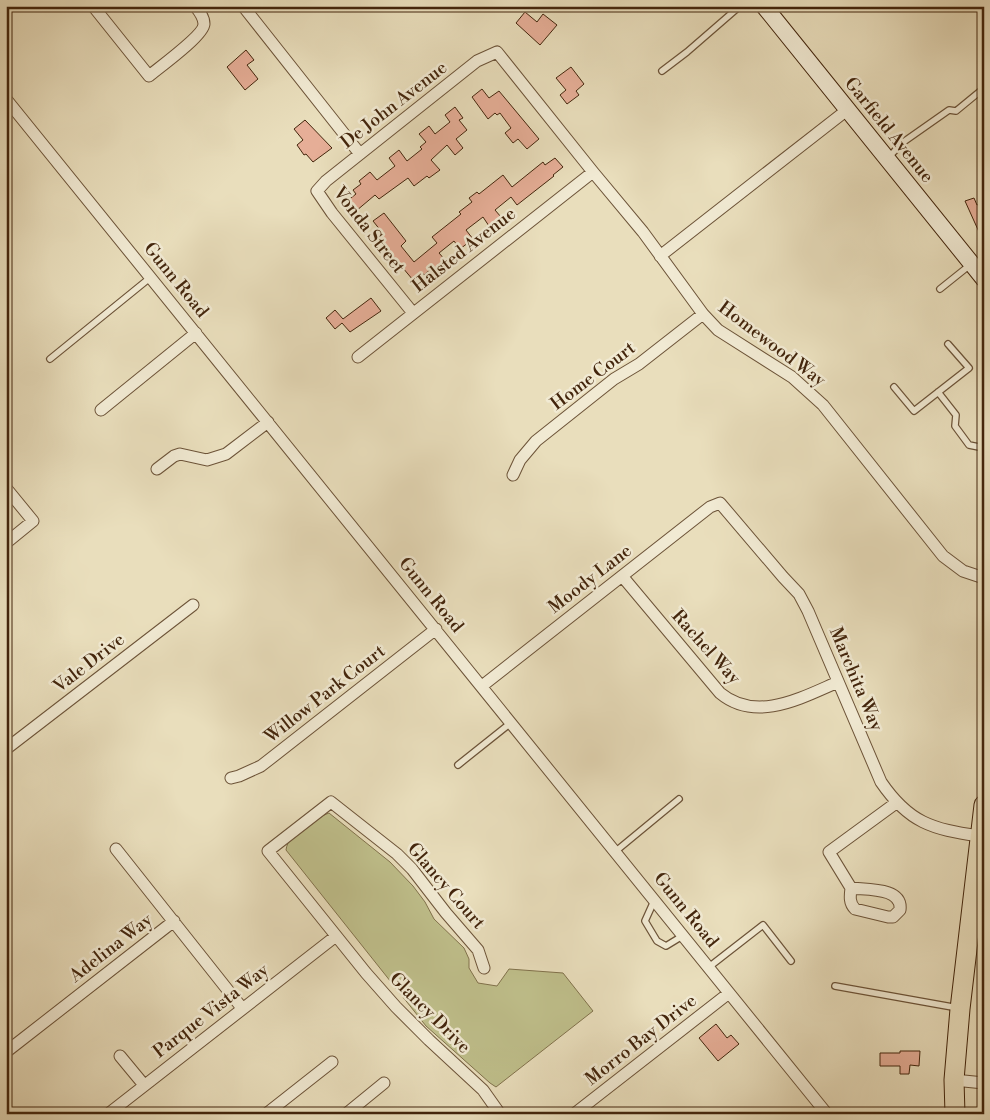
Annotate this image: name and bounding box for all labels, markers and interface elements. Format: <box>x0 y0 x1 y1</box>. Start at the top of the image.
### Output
street label: De John Avenue <box>336 56 452 154</box>
street label: Garfield Avenue <box>839 73 939 187</box>
street label: Vonda Street <box>327 181 410 279</box>
street label: Halsted Avenue <box>407 202 521 298</box>
street label: Gunn Road <box>139 238 214 323</box>
street label: Homewood Way <box>714 296 830 392</box>
street label: Home Court <box>546 336 641 415</box>
street label: Moody Lane <box>544 539 636 619</box>
street label: Gunn Road <box>394 553 469 638</box>
street label: Rachel Way <box>666 605 746 689</box>
street label: Marchita Way <box>824 624 888 735</box>
street label: Vale Drive <box>48 628 129 699</box>
street label: Willow Park Court <box>259 639 390 749</box>
street label: Glancy Court <box>402 838 490 935</box>
street label: Gunn Road <box>649 868 724 953</box>
street label: Adelina Way <box>64 908 157 988</box>
street label: Parque Vista Way <box>149 959 274 1063</box>
street label: Glancy Drive <box>384 967 476 1059</box>
street label: Morro Bay Drive <box>581 989 701 1091</box>

